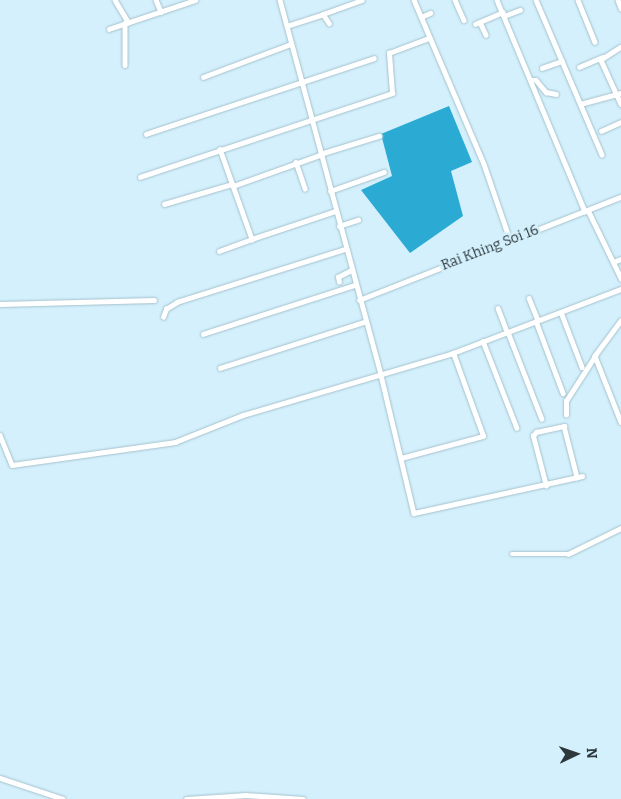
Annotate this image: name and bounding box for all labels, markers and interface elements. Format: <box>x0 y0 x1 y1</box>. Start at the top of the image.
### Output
street label: Rai Khing Soi 16 <box>439 222 541 274</box>
north arrow <box>551 729 601 779</box>
text: N <box>583 747 600 759</box>

